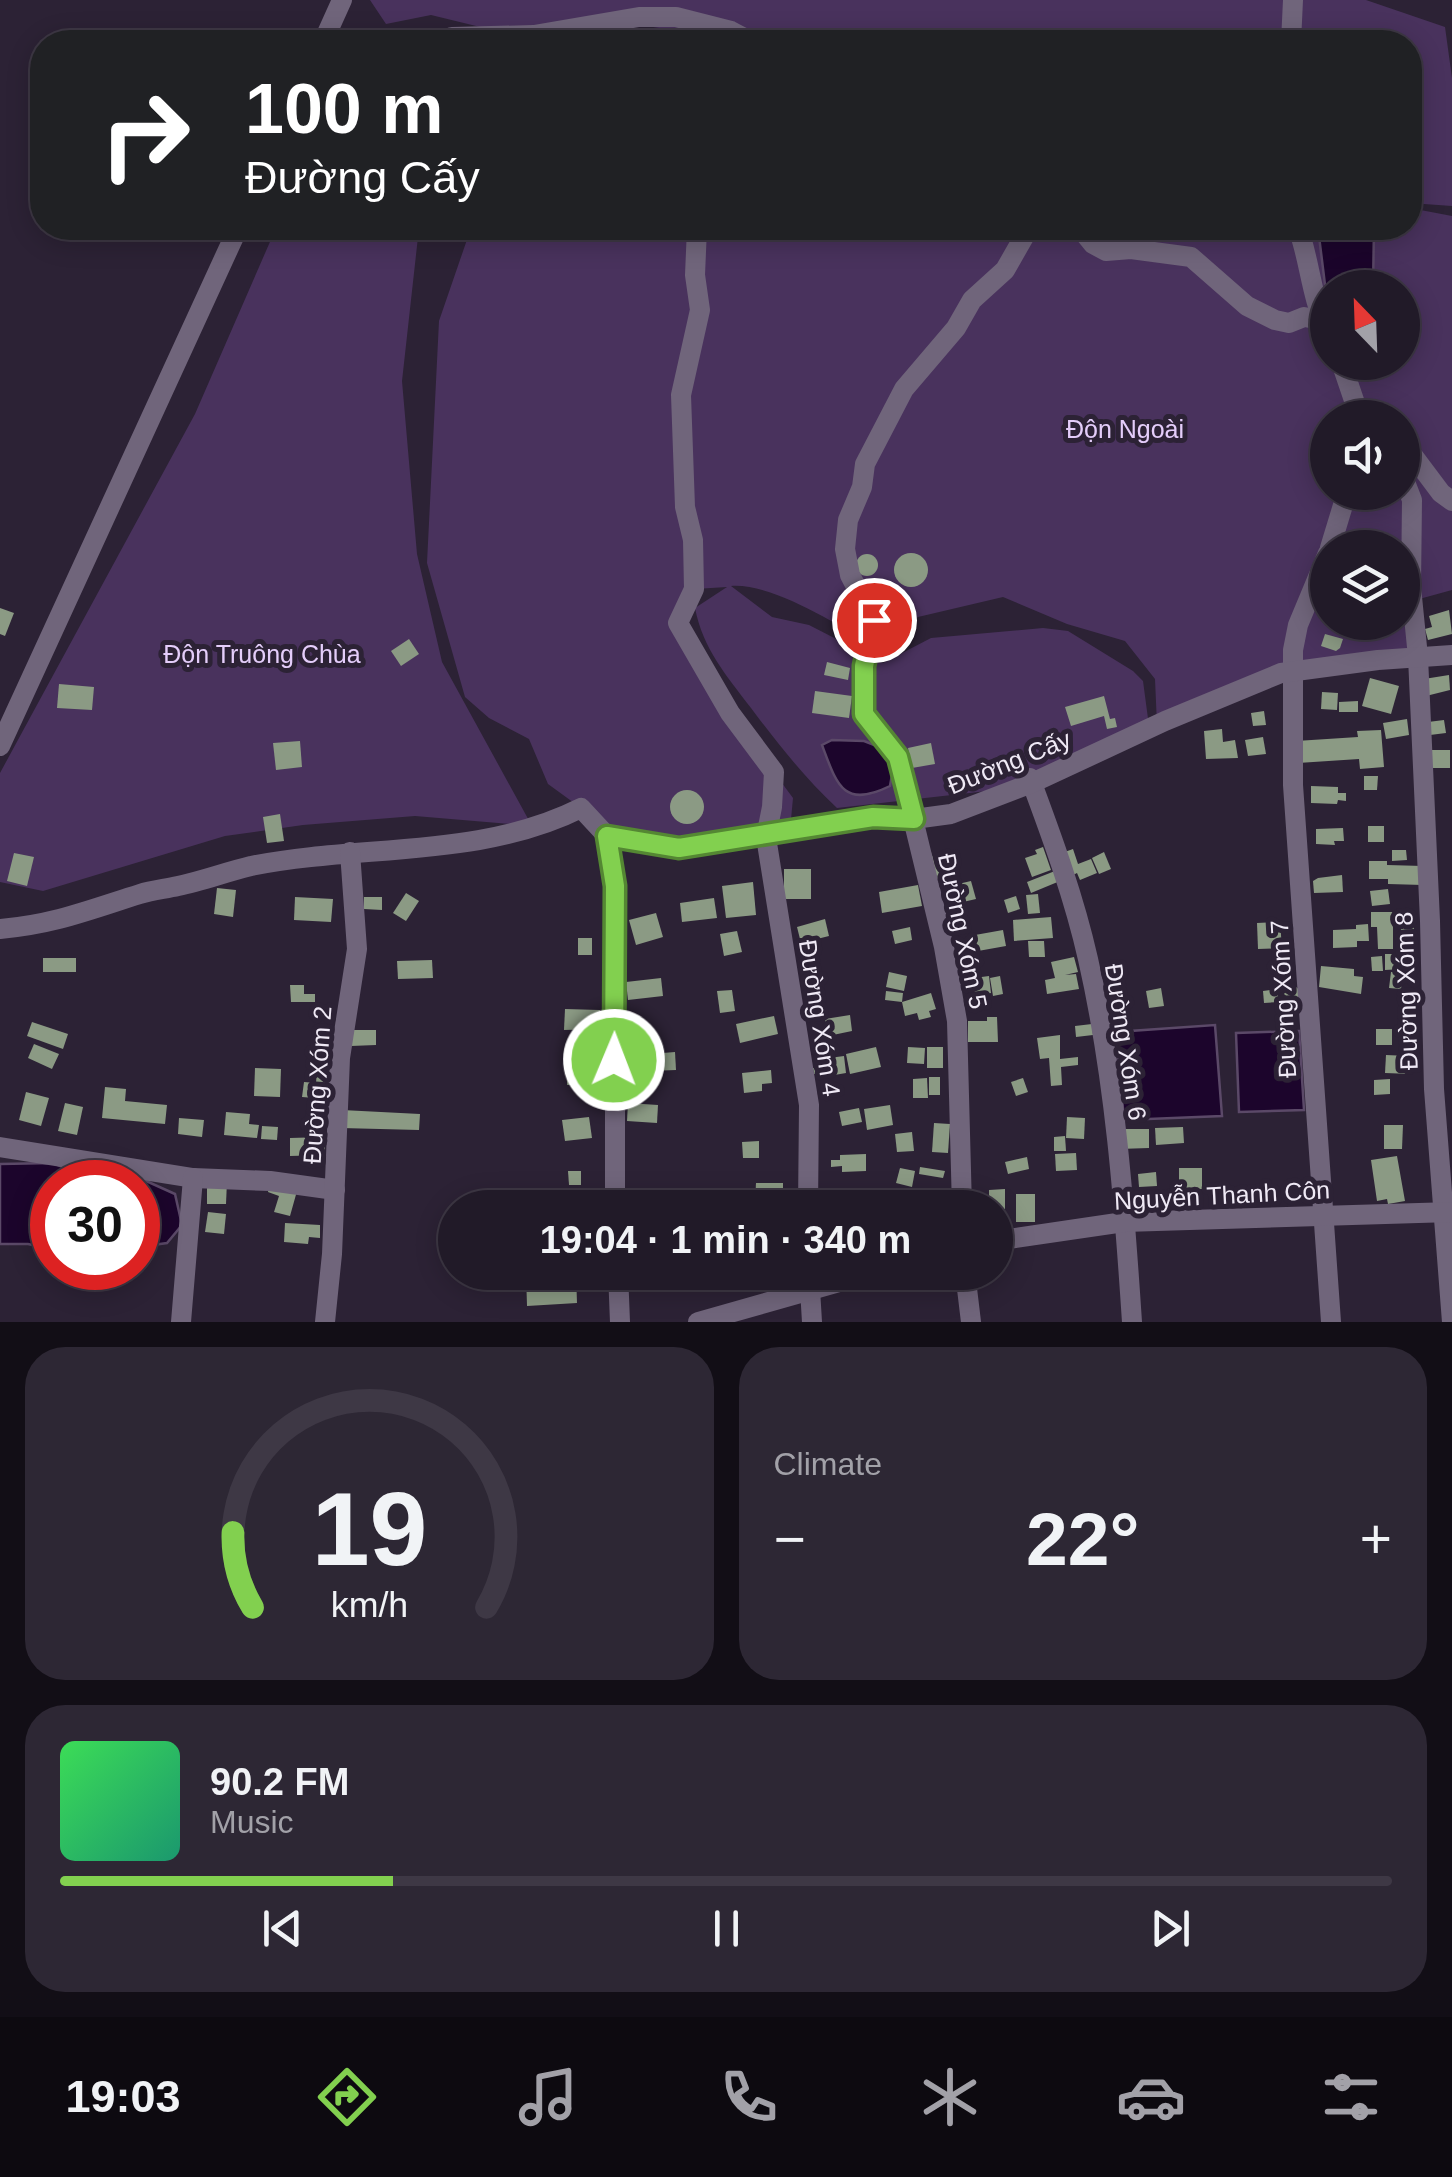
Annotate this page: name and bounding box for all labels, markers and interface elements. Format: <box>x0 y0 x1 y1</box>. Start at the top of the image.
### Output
icon: right <box>80 70 210 200</box>
text: 100 m <box>245 70 443 148</box>
text: Đường Cấy <box>245 152 480 203</box>
north arrow <box>1310 270 1420 380</box>
map controls <box>1310 270 1420 640</box>
button: sound <box>1310 400 1420 510</box>
park label: Độn Ngoài <box>1066 415 1184 443</box>
button: layers <box>1310 530 1420 640</box>
pin <box>832 578 917 663</box>
icon: arrive <box>847 593 902 648</box>
park label: Độn Truông Chùa <box>163 640 361 668</box>
street label: Đường Cấy <box>943 724 1075 799</box>
street label: Đường Xóm 5 <box>933 851 993 1011</box>
street label: Đường Xóm 8 <box>1389 911 1423 1071</box>
street label: Đường Xóm 7 <box>1265 919 1301 1079</box>
street label: Đường Xóm 4 <box>794 938 846 1098</box>
street label: Đường Xóm 6 <box>1100 962 1152 1122</box>
street label: Đường Xóm 2 <box>298 1005 336 1165</box>
position arrow <box>562 1008 666 1112</box>
speed limit sign: 30 <box>30 1160 160 1290</box>
street label: Nguyễn Thanh Côn <box>1113 1175 1331 1215</box>
text: 19:04 · 1 min · 340 m <box>540 1219 911 1261</box>
text: Climate <box>774 1446 882 1482</box>
text: 19 <box>311 1471 427 1587</box>
text: 22° <box>1026 1497 1139 1581</box>
text: − <box>774 1508 806 1570</box>
text: + <box>1360 1508 1392 1570</box>
text: km/h <box>331 1585 408 1625</box>
text: 90.2 FM <box>210 1761 349 1803</box>
text: Music <box>210 1804 294 1840</box>
icon: previous <box>255 1901 310 1956</box>
icon: pause <box>699 1901 754 1956</box>
icon: next <box>1143 1901 1198 1956</box>
icon: directions <box>312 2062 382 2132</box>
icon: music <box>513 2062 583 2132</box>
icon: phone <box>714 2062 784 2132</box>
icon: climate <box>915 2062 985 2132</box>
icon: car <box>1116 2062 1186 2132</box>
icon: filters <box>1316 2062 1386 2132</box>
text: 19:03 <box>65 2071 181 2122</box>

